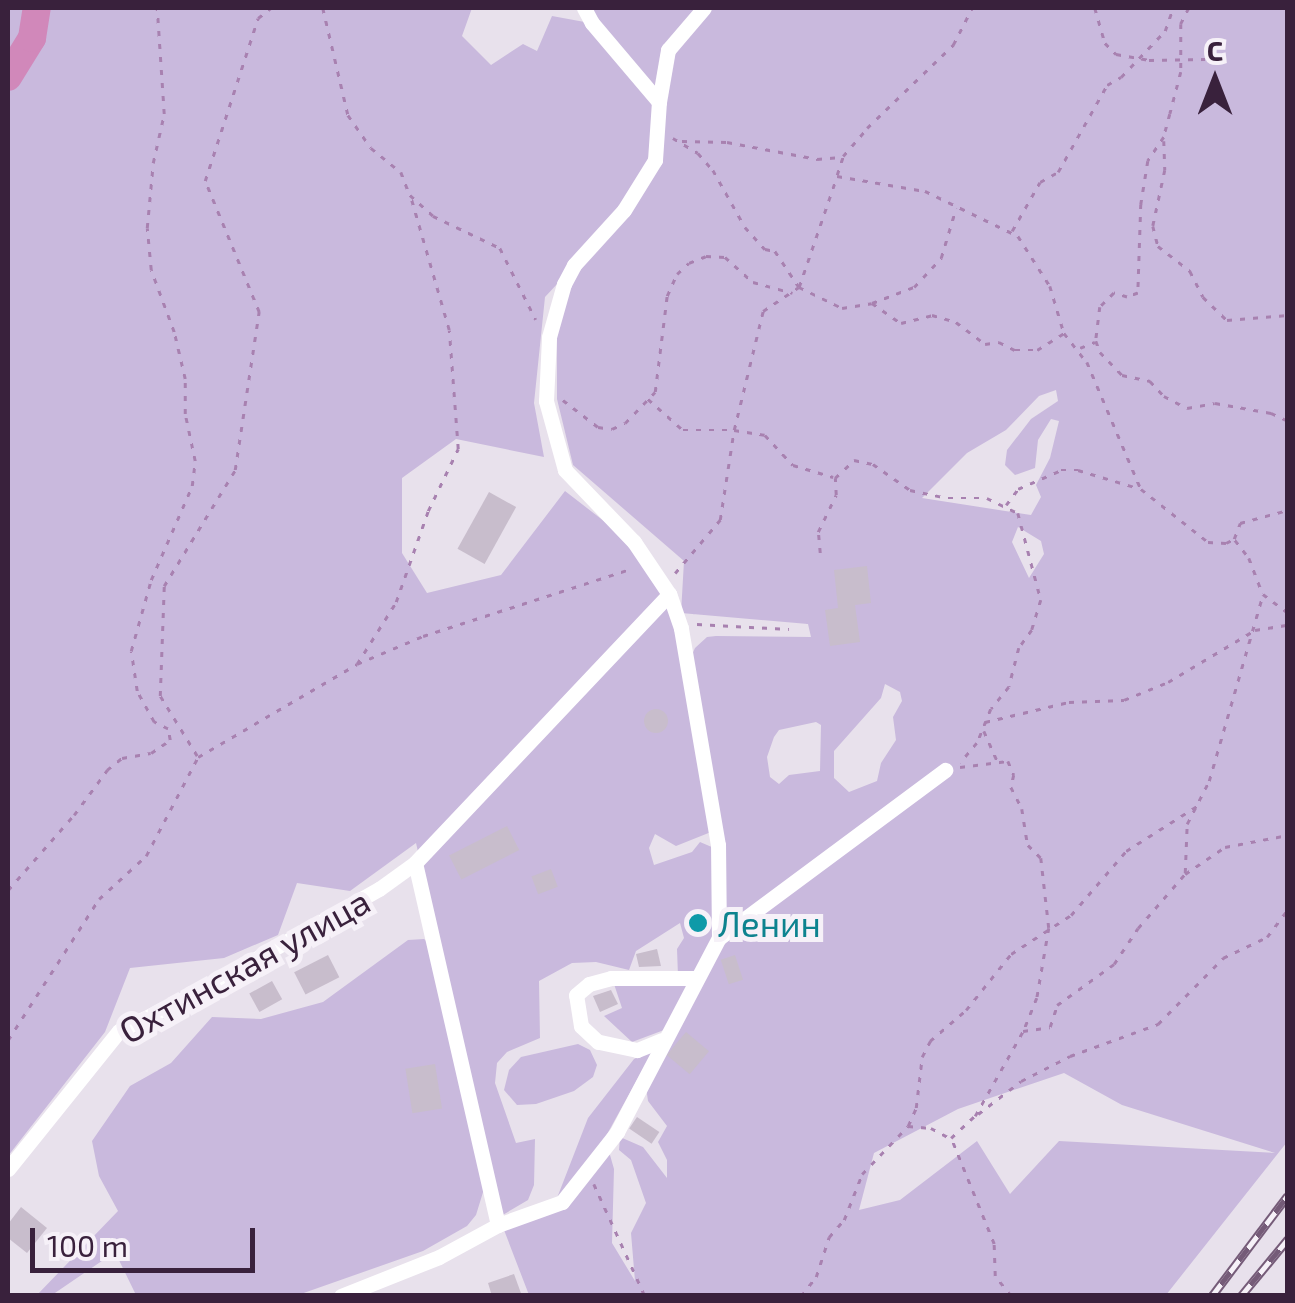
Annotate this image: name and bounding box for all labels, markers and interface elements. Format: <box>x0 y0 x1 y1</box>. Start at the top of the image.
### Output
north arrow <box>1165 30 1265 130</box>
text: С <box>1207 33 1223 67</box>
street label: Охтинская улица <box>111 879 377 1051</box>
place label: Ленин <box>718 902 821 944</box>
marker: Ленин <box>687 912 709 934</box>
scale bar <box>35 1208 260 1270</box>
text: 100 m <box>47 1227 128 1263</box>

